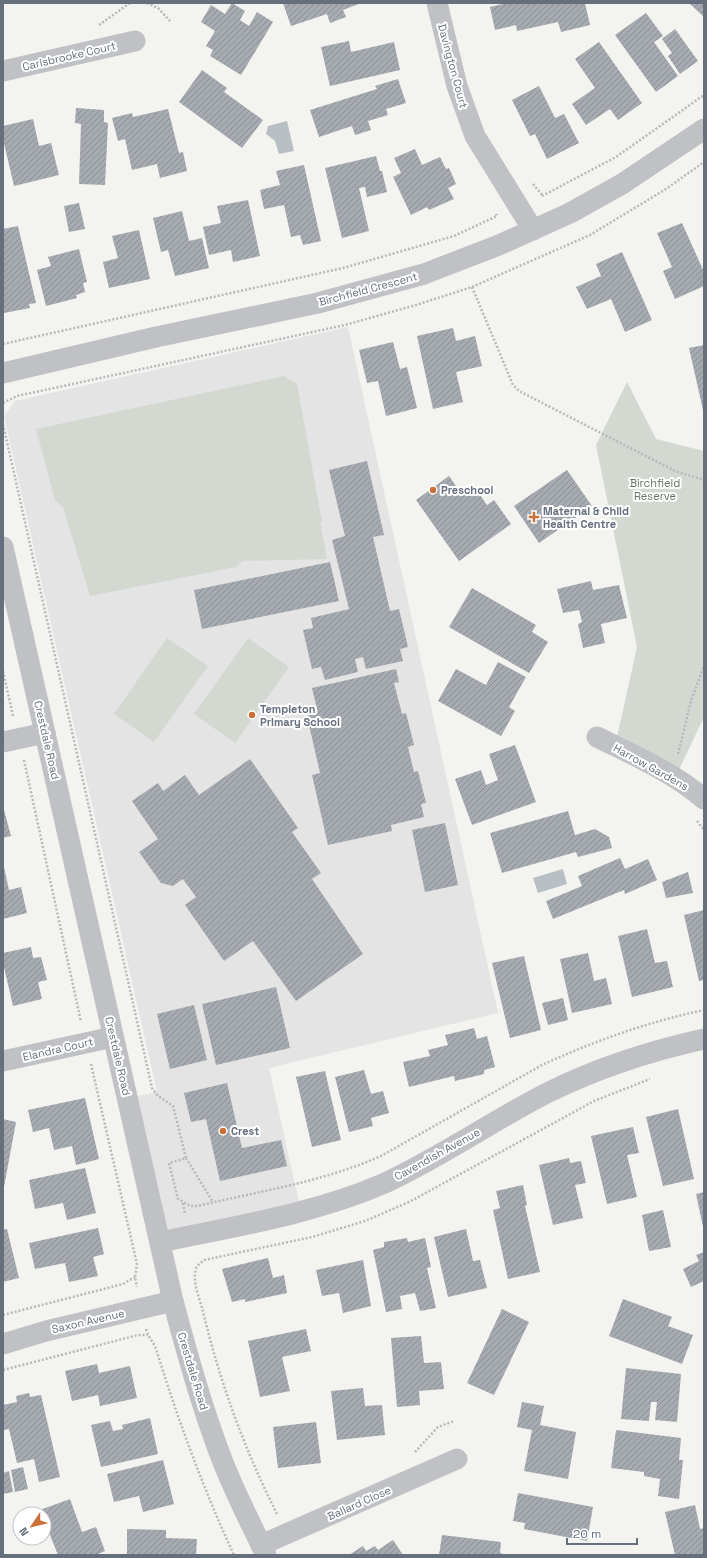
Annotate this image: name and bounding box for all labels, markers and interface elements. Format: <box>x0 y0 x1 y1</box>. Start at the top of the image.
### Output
street label: Davington Court <box>435 22 471 110</box>
street label: Carisbrooke Court <box>21 38 117 74</box>
street label: Birchfield Crescent <box>317 269 419 309</box>
park label: Birchfield Reserve <box>630 476 680 503</box>
place label: Preschool <box>441 483 494 497</box>
marker: Preschool <box>428 485 438 495</box>
place label: Maternal & Child Health Centre <box>543 504 629 531</box>
marker: Maternal & Child Health Centre <box>528 511 540 523</box>
street label: Crestdale Road <box>31 699 63 781</box>
place label: Templeton Primary School <box>260 702 340 729</box>
marker: Templeton Primary School <box>247 710 257 720</box>
street label: Harrow Gardens <box>611 741 691 793</box>
street label: Crestdale Road <box>102 1015 134 1097</box>
street label: Elandra Court <box>21 1034 95 1064</box>
place label: Crest <box>231 1124 259 1138</box>
street label: Cavendish Avenue <box>392 1125 482 1183</box>
marker: Crest <box>218 1126 228 1136</box>
street label: Saxon Avenue <box>50 1306 126 1336</box>
street label: Crestdale Road <box>175 1330 211 1412</box>
street label: Ballard Close <box>325 1483 393 1523</box>
north arrow <box>12 1506 52 1546</box>
scale bar <box>567 1520 637 1546</box>
text: N <box>16 1525 32 1539</box>
text: 20 m <box>573 1526 601 1542</box>

